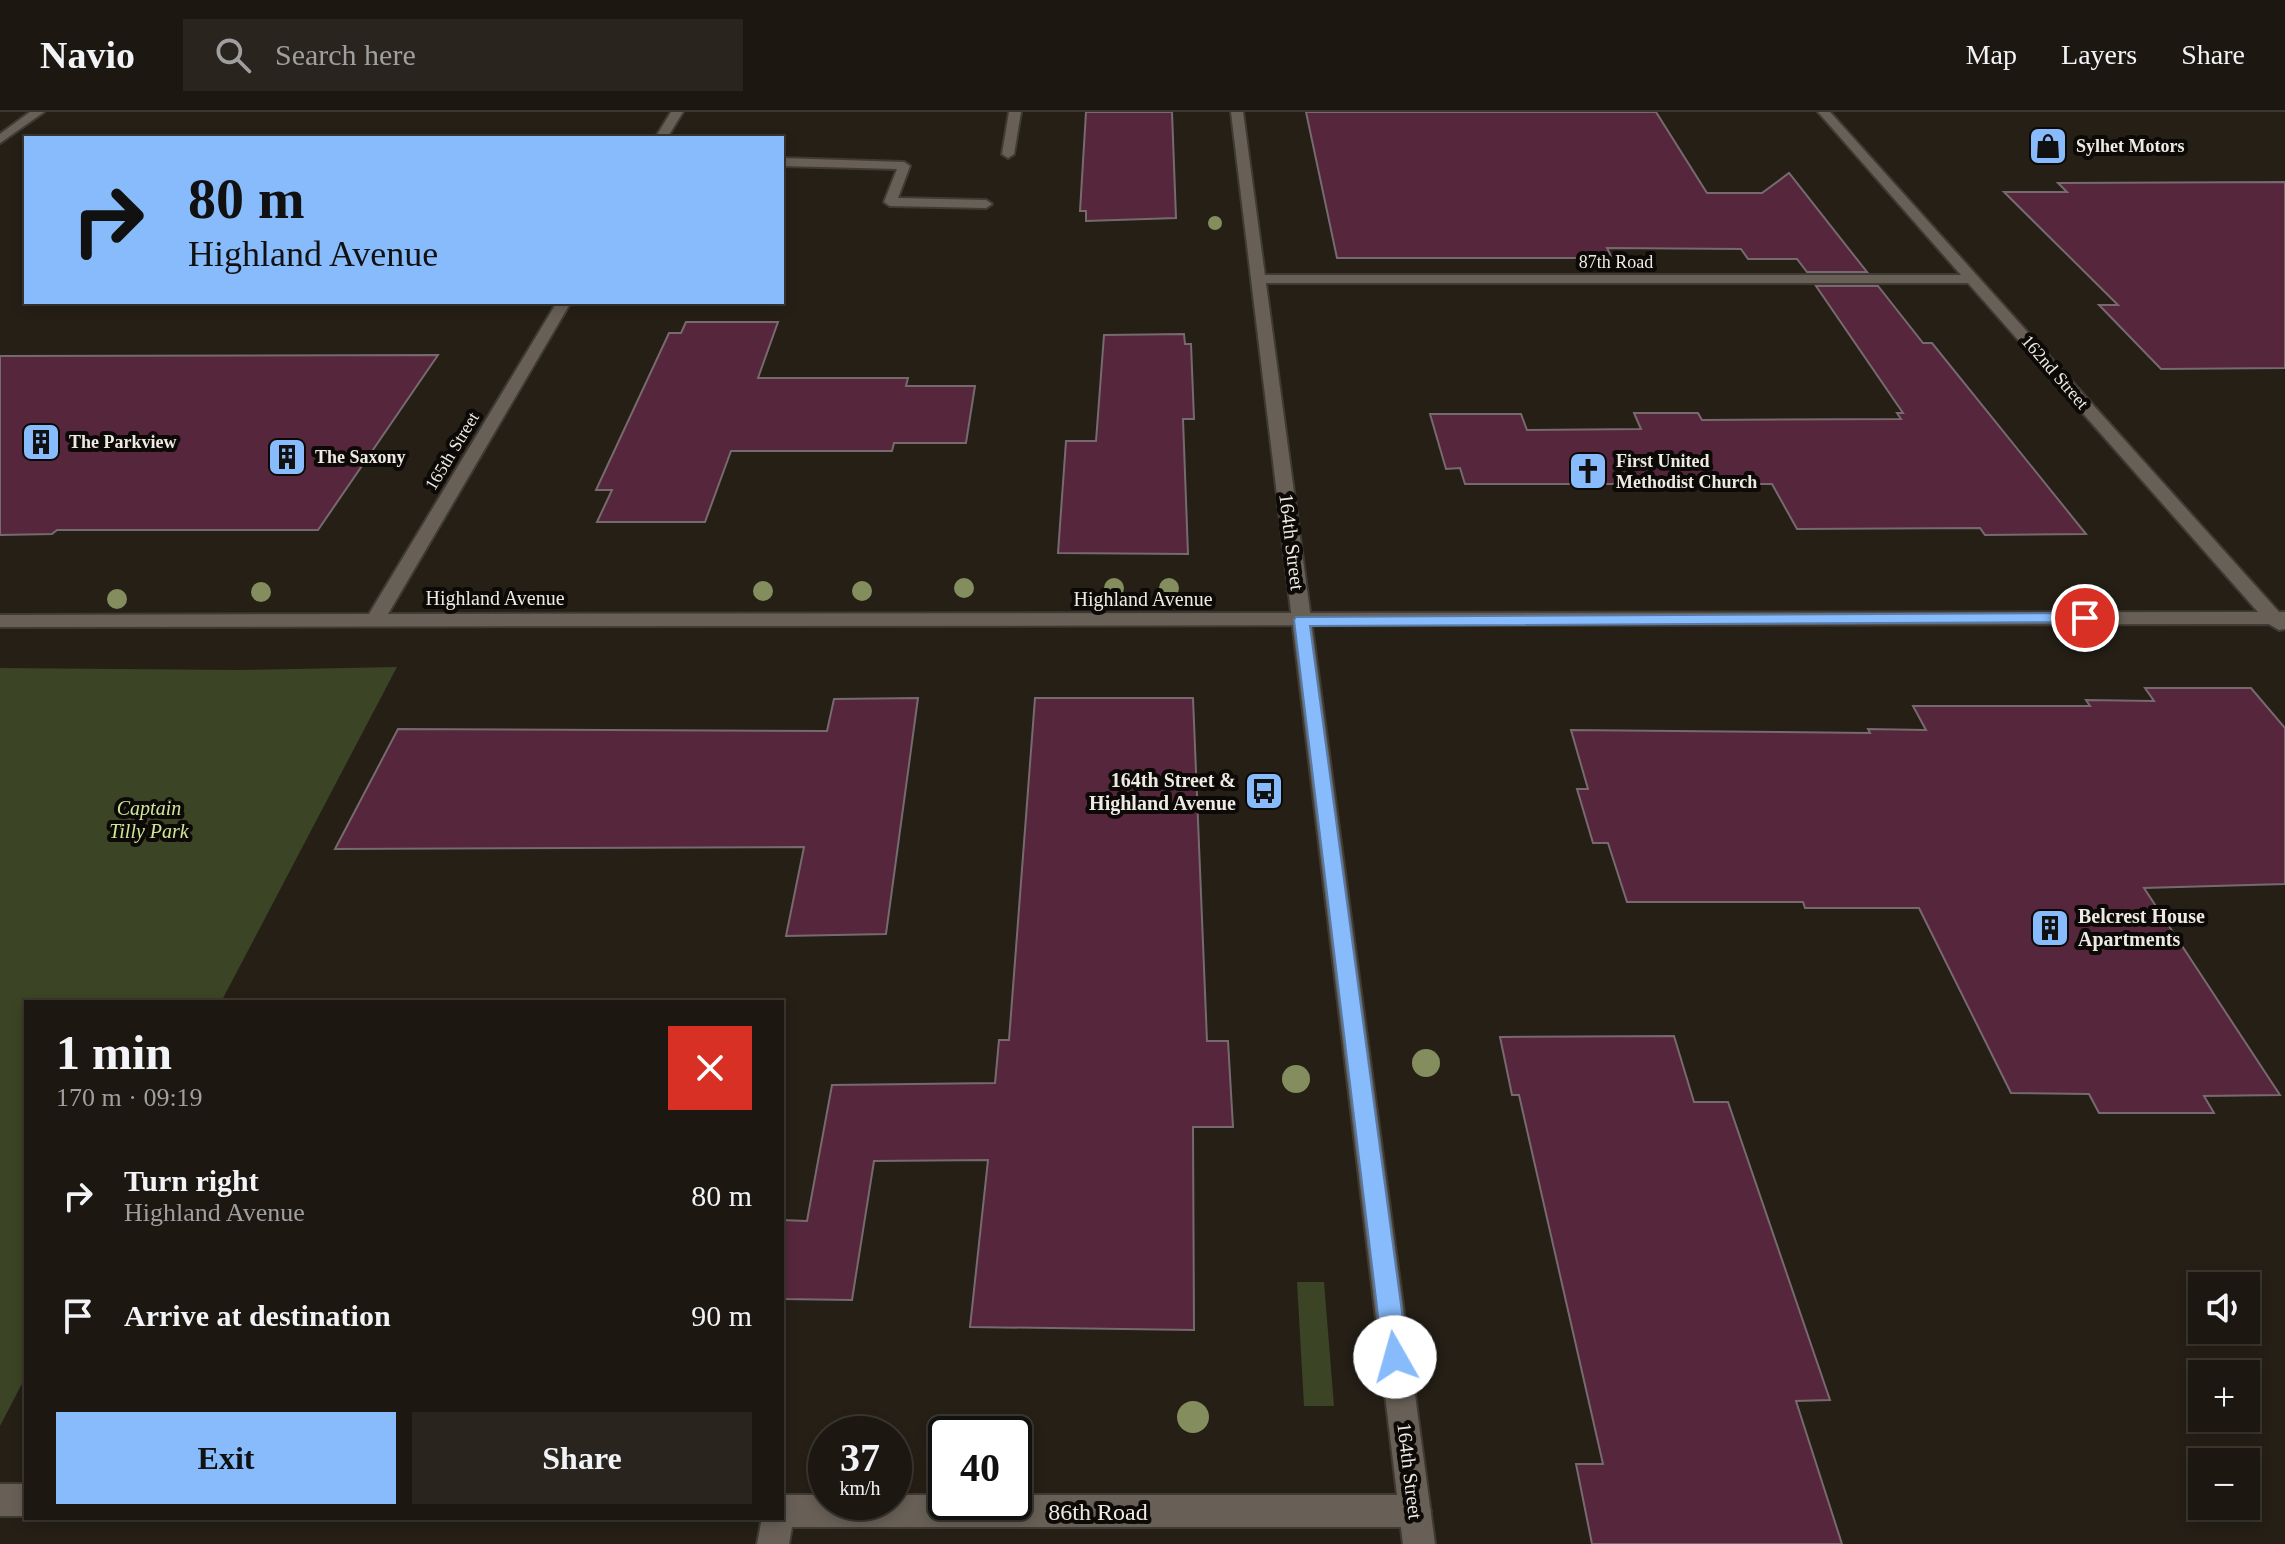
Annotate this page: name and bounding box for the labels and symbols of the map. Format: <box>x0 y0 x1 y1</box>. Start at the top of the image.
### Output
shop icon: Sylhet Motors <box>2027 125 2069 167</box>
place label: Sylhet Motors <box>2076 136 2184 156</box>
street label: 87th Road <box>1579 252 1653 272</box>
street label: 162nd Street <box>2017 331 2093 413</box>
street label: 165th Street <box>421 408 483 494</box>
building icon: The Parkview <box>20 421 62 463</box>
place label: The Parkview <box>69 432 177 452</box>
building icon: The Saxony <box>266 436 308 478</box>
place label: The Saxony <box>315 447 406 467</box>
church icon: First United Methodist Church <box>1567 450 1609 492</box>
place label: First United Methodist Church <box>1616 451 1757 492</box>
street label: 164th Street <box>1275 492 1309 592</box>
pin <box>2051 584 2119 652</box>
street label: Highland Avenue <box>425 587 565 610</box>
street label: Highland Avenue <box>1073 588 1213 611</box>
place label: 164th Street & Highland Avenue <box>1089 769 1236 815</box>
bus stop icon: 164th Street & Highland Avenue <box>1243 770 1285 812</box>
park label: Captain Tilly Park <box>109 797 190 843</box>
place label: Belcrest House Apartments <box>2078 905 2205 951</box>
building icon: Belcrest House Apartments <box>2029 907 2071 949</box>
position arrow <box>1353 1315 1437 1399</box>
speed limit sign: 40 <box>928 1416 1032 1520</box>
street label: 164th Street <box>1393 1421 1427 1521</box>
street label: 86th Road <box>1048 1499 1148 1525</box>

